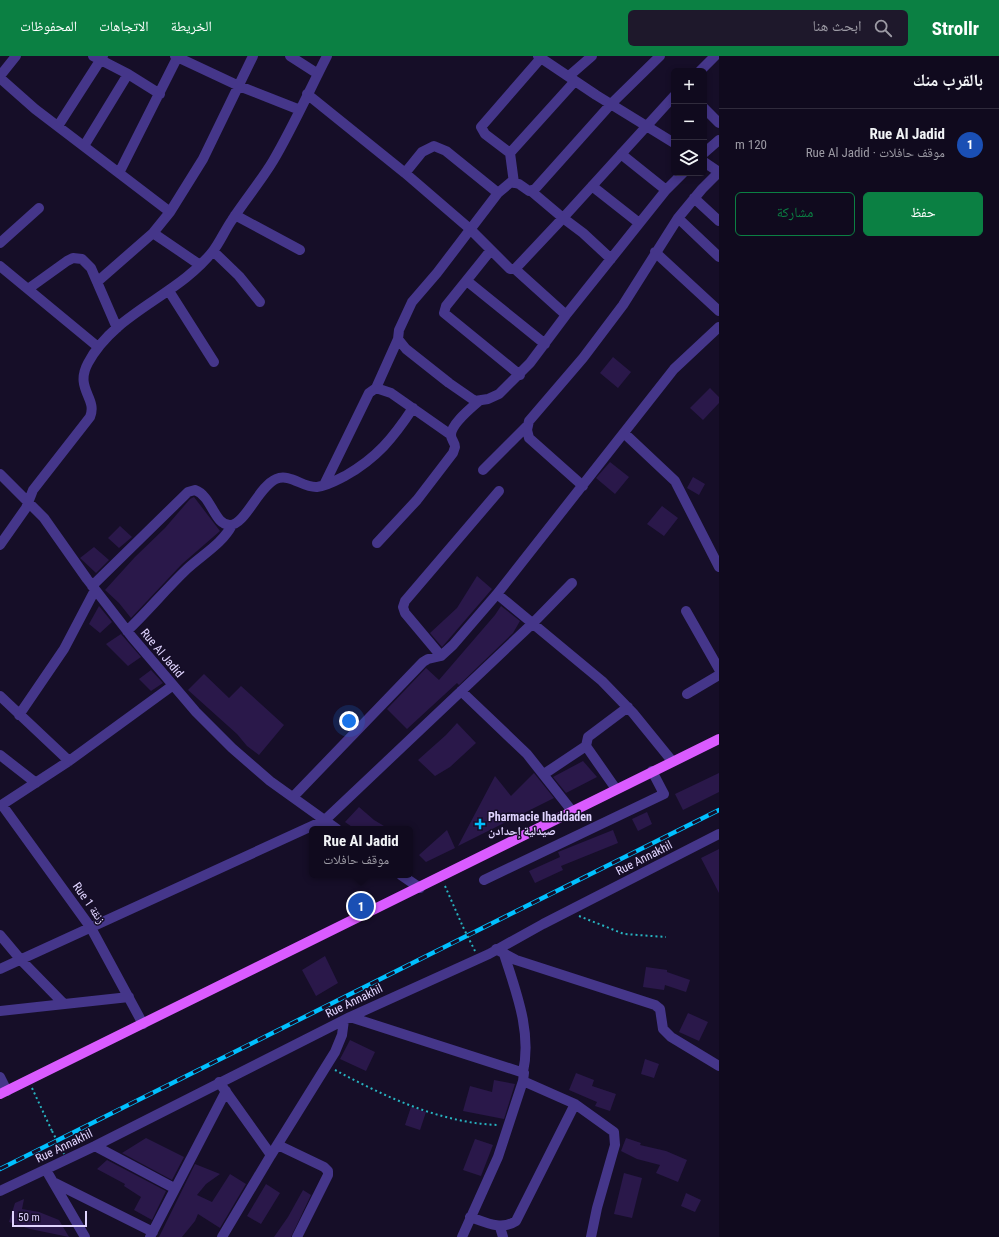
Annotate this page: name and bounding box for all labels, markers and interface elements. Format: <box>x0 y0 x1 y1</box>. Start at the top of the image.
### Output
search box <box>628 10 908 46</box>
text: ابحث هنا <box>812 17 862 35</box>
icon: search <box>872 17 894 39</box>
text: Strollr <box>932 17 979 40</box>
text: المحفوظات <box>20 18 77 34</box>
text: الاتجاهات <box>99 18 149 34</box>
text: الخريطة <box>171 18 212 34</box>
map controls <box>671 68 707 176</box>
button: + <box>671 68 707 104</box>
text: بالقرب منك <box>913 70 983 90</box>
button: − <box>671 104 707 140</box>
text: Rue Al Jadid <box>869 125 945 143</box>
text: 120 m <box>735 137 767 152</box>
text: 1 <box>967 137 973 152</box>
button: layers <box>671 140 707 176</box>
text: موقف حافلات · Rue Al Jadid <box>806 145 945 160</box>
button: مشاركة <box>735 192 855 236</box>
button: حفظ <box>863 192 983 236</box>
street label: Rue Al Jadid <box>138 626 186 680</box>
your location <box>339 711 359 731</box>
place label: Pharmacie Ihaddaden صيدلية إحدادن <box>488 810 592 839</box>
marker: Pharmacie Ihaddaden صيدلية إحدادن <box>475 819 485 829</box>
popup <box>309 826 413 878</box>
text: Rue Al Jadid <box>323 832 399 850</box>
street label: Rue Annakhil <box>613 838 675 878</box>
text: موقف حافلات <box>323 852 389 867</box>
street label: Rue 1 زنقة <box>70 880 108 927</box>
pin: 1 <box>348 891 374 921</box>
street label: Rue Annakhil <box>323 981 385 1021</box>
street label: Rue Annakhil <box>33 1126 95 1166</box>
scale bar <box>12 1209 87 1228</box>
text: 50 m <box>18 1211 40 1224</box>

